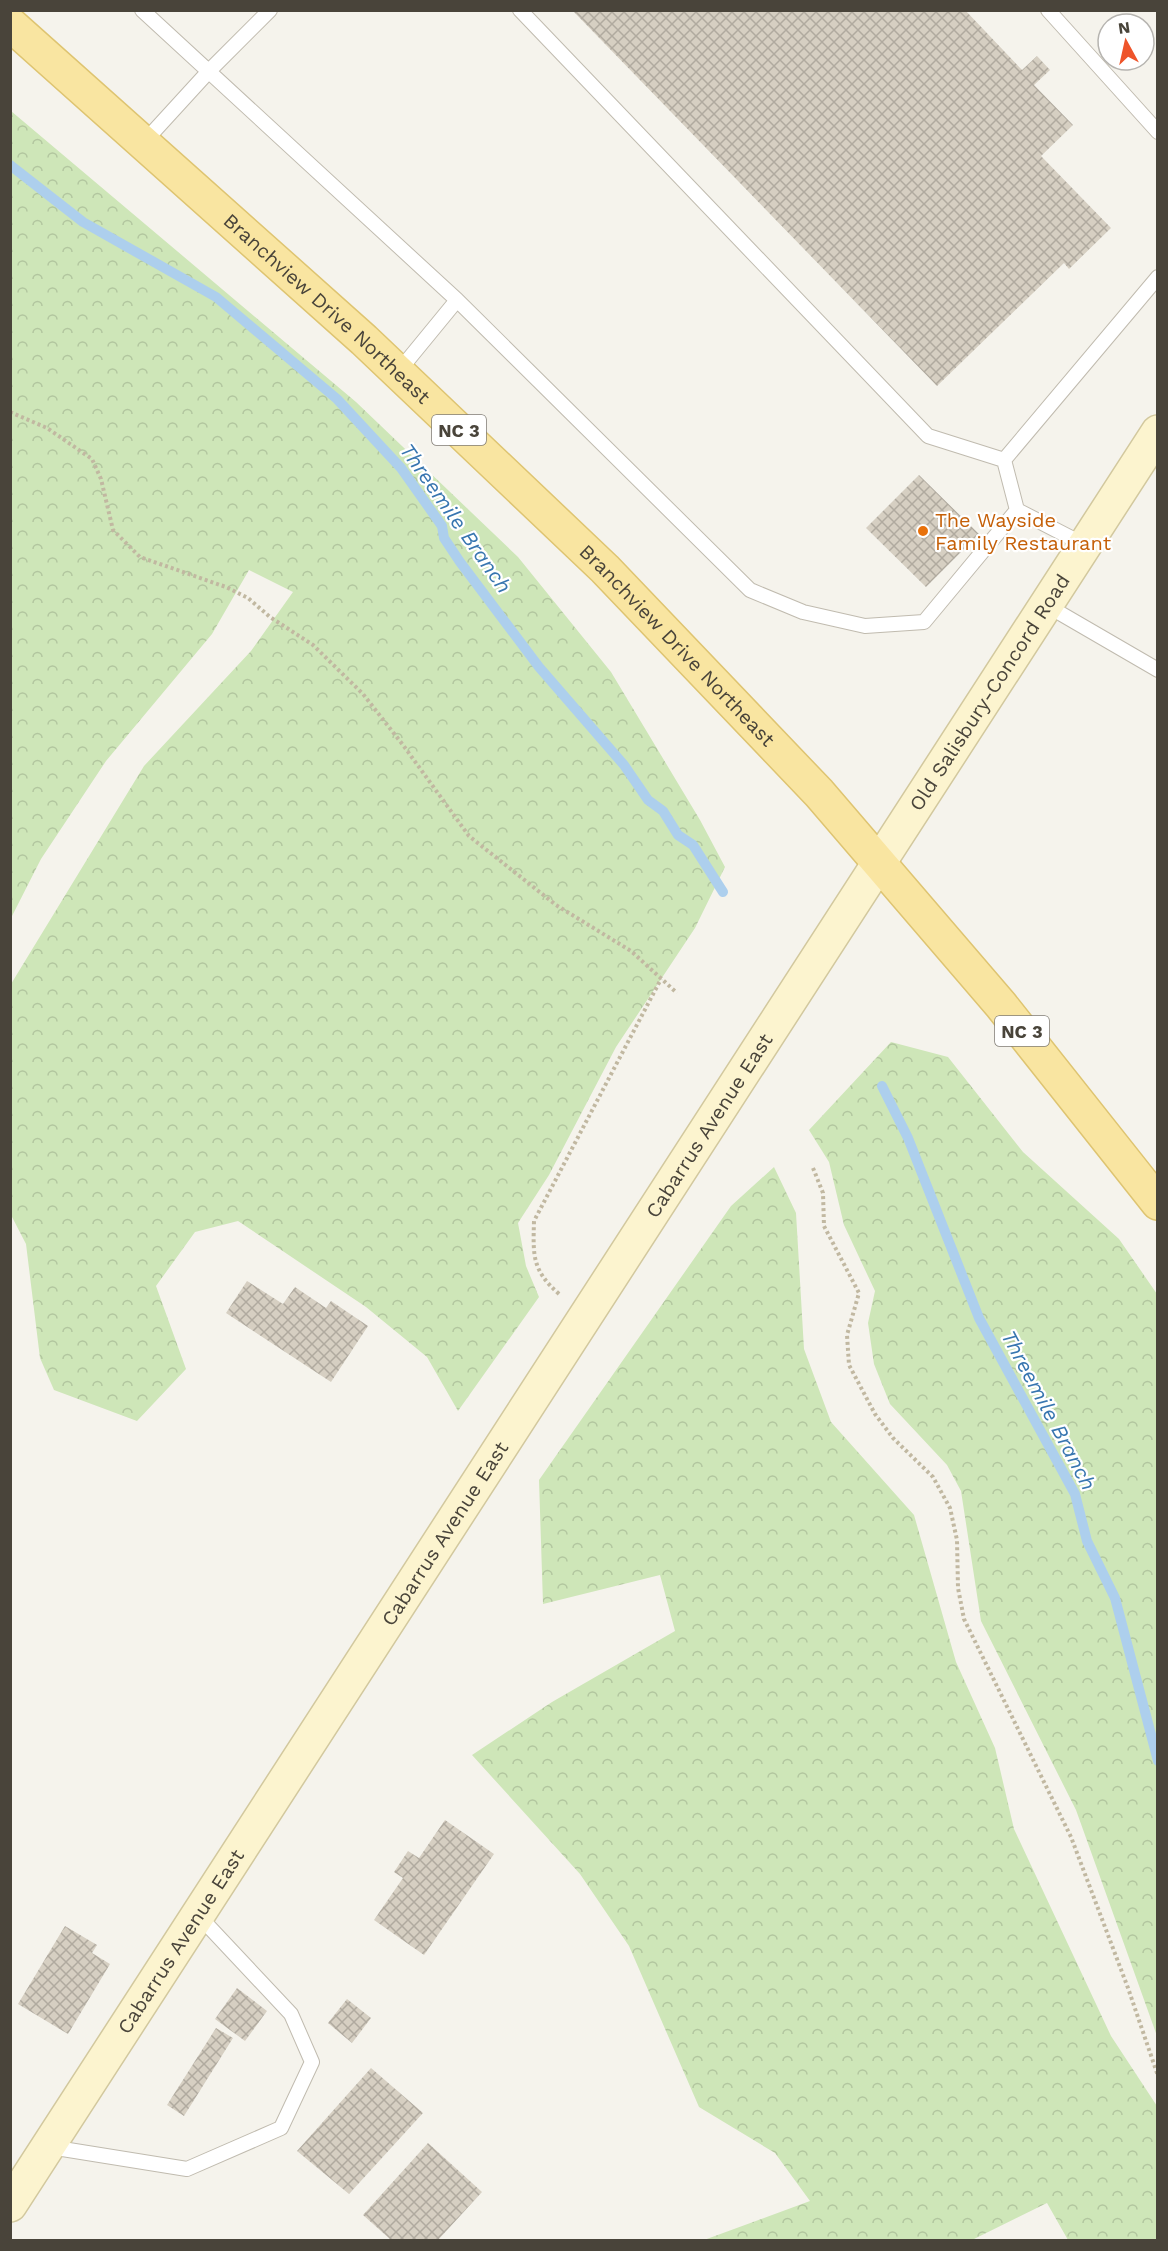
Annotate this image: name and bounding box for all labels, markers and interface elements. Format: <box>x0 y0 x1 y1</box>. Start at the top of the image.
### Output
north arrow <box>1096 12 1156 72</box>
text: N <box>1117 17 1131 38</box>
street label: Branchview Drive Northeast <box>219 208 436 409</box>
road number: NC 3 <box>432 415 486 445</box>
water label: Threemile Branch <box>395 438 517 598</box>
place label: The Wayside Family Restaurant <box>935 508 1112 555</box>
marker: The Wayside Family Restaurant <box>916 524 930 538</box>
street label: Branchview Drive Northeast <box>574 539 780 752</box>
street label: Old Salisbury-Concord Road <box>904 570 1075 815</box>
road number: NC 3 <box>995 1016 1049 1046</box>
street label: Cabarrus Avenue East <box>640 1028 778 1222</box>
water label: Threemile Branch <box>996 1326 1102 1494</box>
street label: Cabarrus Avenue East <box>376 1436 514 1630</box>
street label: Cabarrus Avenue East <box>112 1844 249 2038</box>

